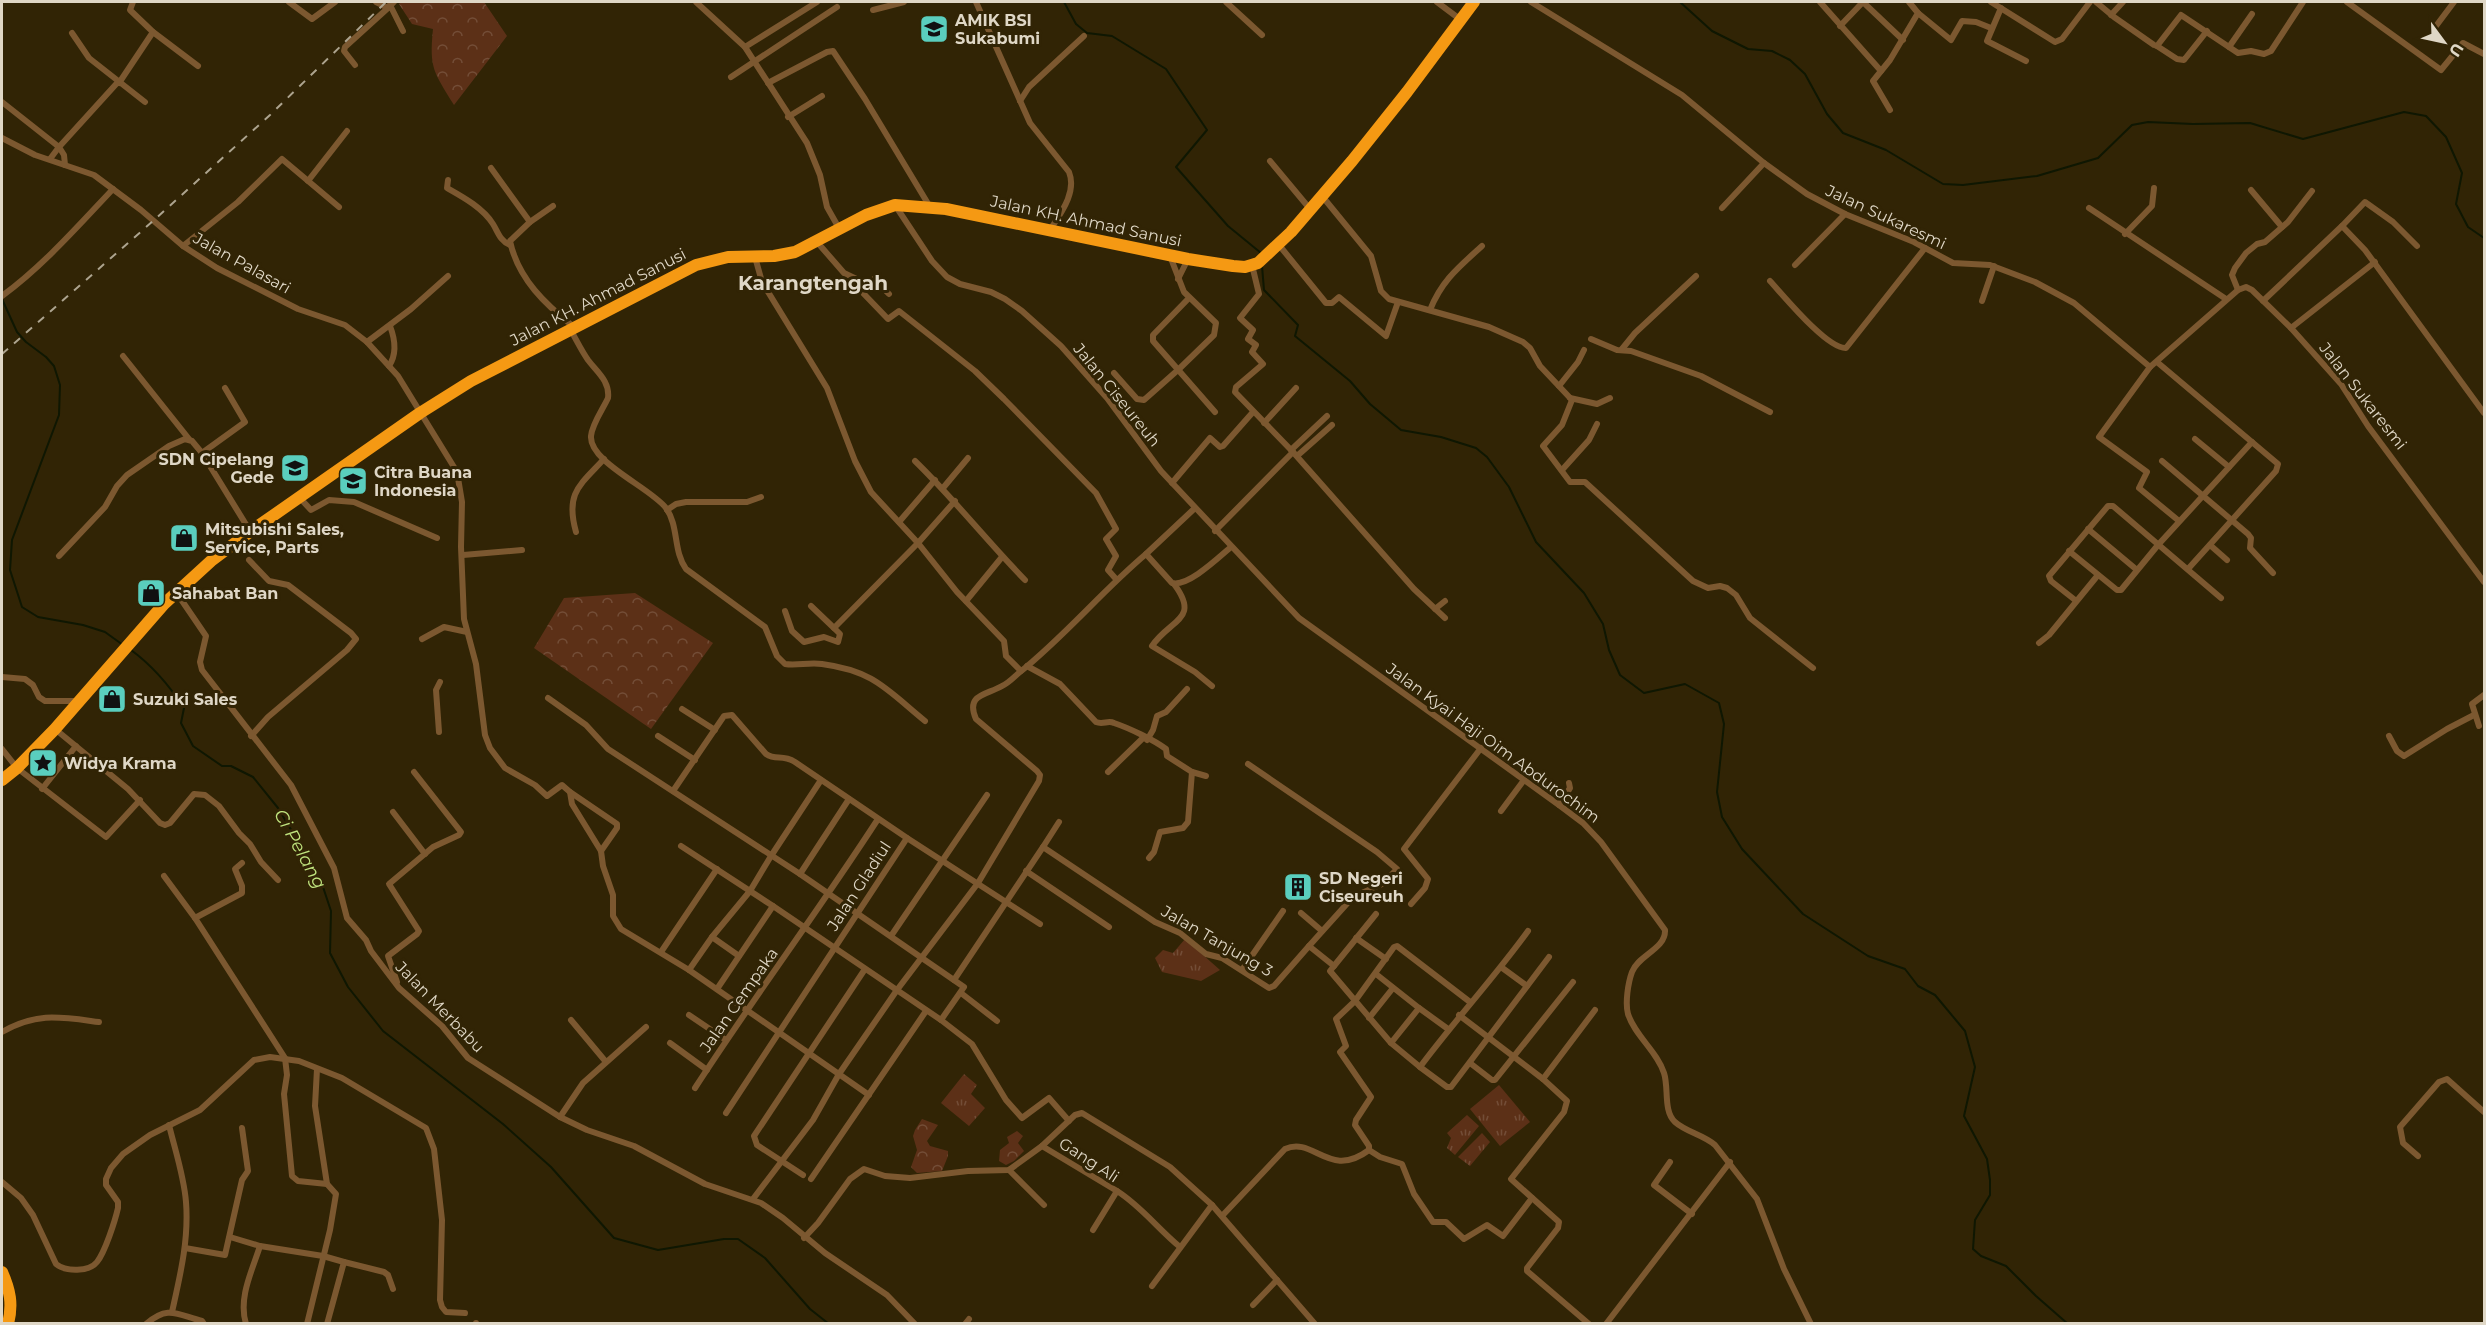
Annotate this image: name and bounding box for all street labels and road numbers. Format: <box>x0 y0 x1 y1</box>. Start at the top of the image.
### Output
street label: Jalan Sukaresmi <box>1822 180 1949 253</box>
street label: Jalan KH. Ahmad Sanusi <box>988 191 1183 251</box>
street label: Jalan Palasari <box>189 228 294 298</box>
street label: Jalan KH. Ahmad Sanusi <box>506 244 689 350</box>
street label: Jalan Sukaresmi <box>2315 338 2411 453</box>
street label: Jalan Ciseureuh <box>1069 339 1165 451</box>
street label: Jalan Kyai Haji Oim Abdurochim <box>1382 659 1603 827</box>
street label: Jalan Gladiul <box>823 838 895 935</box>
street label: Jalan Tanjung 3 <box>1157 901 1276 981</box>
street label: Jalan Cempaka <box>695 944 782 1057</box>
street label: Jalan Merbabu <box>391 957 488 1057</box>
street label: Gang Ali <box>1055 1134 1123 1186</box>

